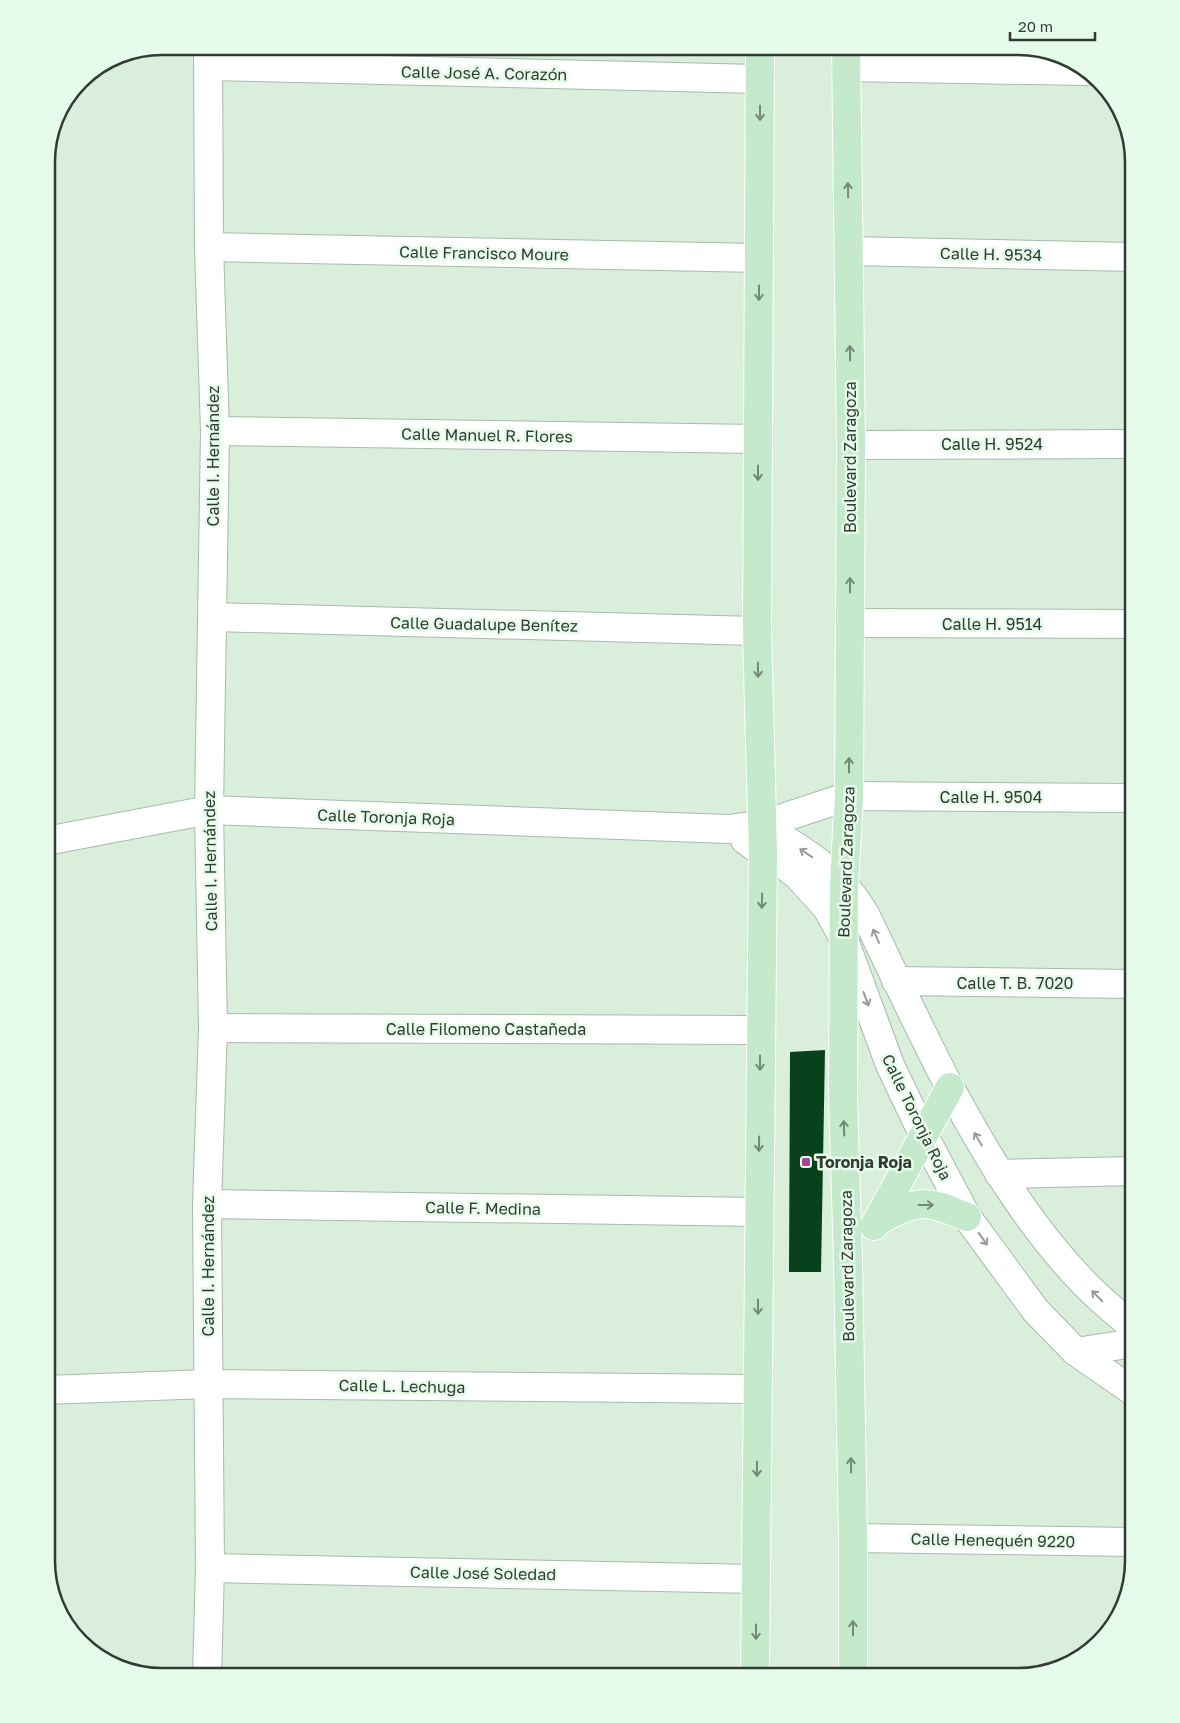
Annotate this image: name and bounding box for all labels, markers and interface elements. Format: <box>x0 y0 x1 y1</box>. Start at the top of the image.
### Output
scale bar <box>1010 10 1095 42</box>
text: 20 m <box>1018 17 1053 35</box>
street label: Calle José A. Corazón <box>401 62 567 84</box>
one-way arrow <box>755 104 765 120</box>
one-way arrow <box>843 183 853 199</box>
street label: Calle Francisco Moure <box>399 242 569 264</box>
street label: Calle H. 9534 <box>940 243 1042 265</box>
one-way arrow <box>754 284 764 300</box>
one-way arrow <box>845 345 855 362</box>
street label: Boulevard Zaragoza <box>840 381 860 533</box>
street label: Calle I. Hernández <box>203 386 223 526</box>
street label: Calle Manuel R. Flores <box>401 424 573 446</box>
street label: Calle H. 9524 <box>941 434 1043 454</box>
one-way arrow <box>753 464 763 480</box>
one-way arrow <box>845 578 855 594</box>
street label: Calle Guadalupe Benítez <box>390 612 578 636</box>
street label: Calle H. 9514 <box>942 614 1042 634</box>
one-way arrow <box>753 662 763 678</box>
one-way arrow <box>844 758 854 774</box>
street label: Boulevard Zaragoza <box>833 786 859 938</box>
street label: Calle H. 9504 <box>940 787 1042 807</box>
street label: Calle I. Hernández <box>199 790 221 932</box>
street label: Calle Toronja Roja <box>317 805 455 829</box>
one-way arrow <box>800 848 814 858</box>
one-way arrow <box>757 893 767 909</box>
one-way arrow <box>871 929 881 944</box>
street label: Calle T. B. 7020 <box>956 973 1074 993</box>
one-way arrow <box>862 991 871 1007</box>
street label: Calle Filomeno Castañeda <box>386 1019 586 1039</box>
street label: Calle Toronja Roja <box>878 1051 956 1183</box>
one-way arrow <box>755 1054 765 1071</box>
one-way arrow <box>839 1120 849 1136</box>
one-way arrow <box>973 1132 983 1146</box>
one-way arrow <box>754 1136 764 1152</box>
place label: Toronja Roja <box>816 1152 912 1172</box>
marker: Toronja Roja <box>800 1156 812 1168</box>
street label: Boulevard Zaragoza <box>836 1190 858 1342</box>
street label: Calle I. Hernández <box>198 1196 218 1336</box>
street label: Calle F. Medina <box>425 1197 541 1219</box>
one-way arrow <box>917 1200 933 1210</box>
one-way arrow <box>978 1232 989 1245</box>
one-way arrow <box>1091 1290 1103 1302</box>
one-way arrow <box>753 1298 763 1315</box>
street label: Calle L. Lechuga <box>338 1375 466 1397</box>
one-way arrow <box>846 1458 856 1474</box>
one-way arrow <box>752 1461 762 1477</box>
street label: Calle Henequén 9220 <box>911 1529 1075 1551</box>
street label: Calle José Soledad <box>410 1562 556 1584</box>
one-way arrow <box>848 1620 858 1636</box>
one-way arrow <box>751 1624 761 1640</box>

